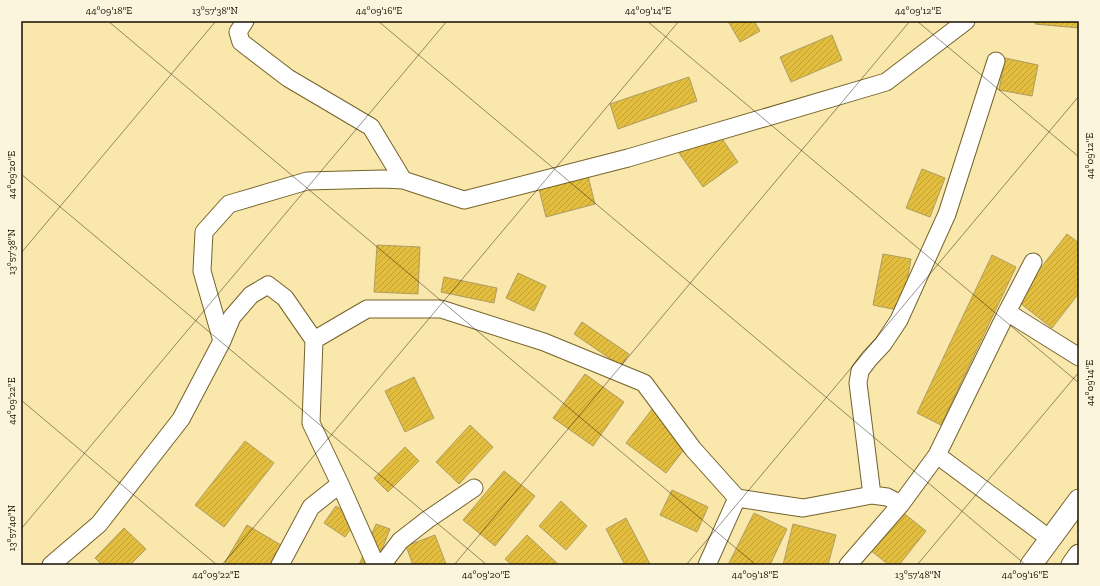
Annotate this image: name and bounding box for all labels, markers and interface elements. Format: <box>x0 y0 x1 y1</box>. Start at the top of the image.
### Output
text: 44°09'18"E <box>86 5 132 17</box>
text: 13°57'38"N <box>192 5 239 17</box>
text: 44°09'16"E <box>356 5 402 17</box>
text: 44°09'14"E <box>625 5 671 17</box>
text: 44°09'12"E <box>895 5 941 17</box>
text: 44°09'12"E <box>1084 133 1096 179</box>
text: 44°09'20"E <box>6 151 18 199</box>
text: 13°57'38"N <box>6 228 18 275</box>
text: 44°09'14"E <box>1084 360 1096 406</box>
text: 44°09'22"E <box>6 377 18 425</box>
text: 13°57'40"N <box>6 504 18 551</box>
text: 44°09'22"E <box>192 569 240 581</box>
text: 44°09'20"E <box>462 569 510 581</box>
text: 44°09'18"E <box>732 569 778 581</box>
text: 13°57'48"N <box>895 569 942 581</box>
text: 44°09'16"E <box>1002 569 1048 581</box>

